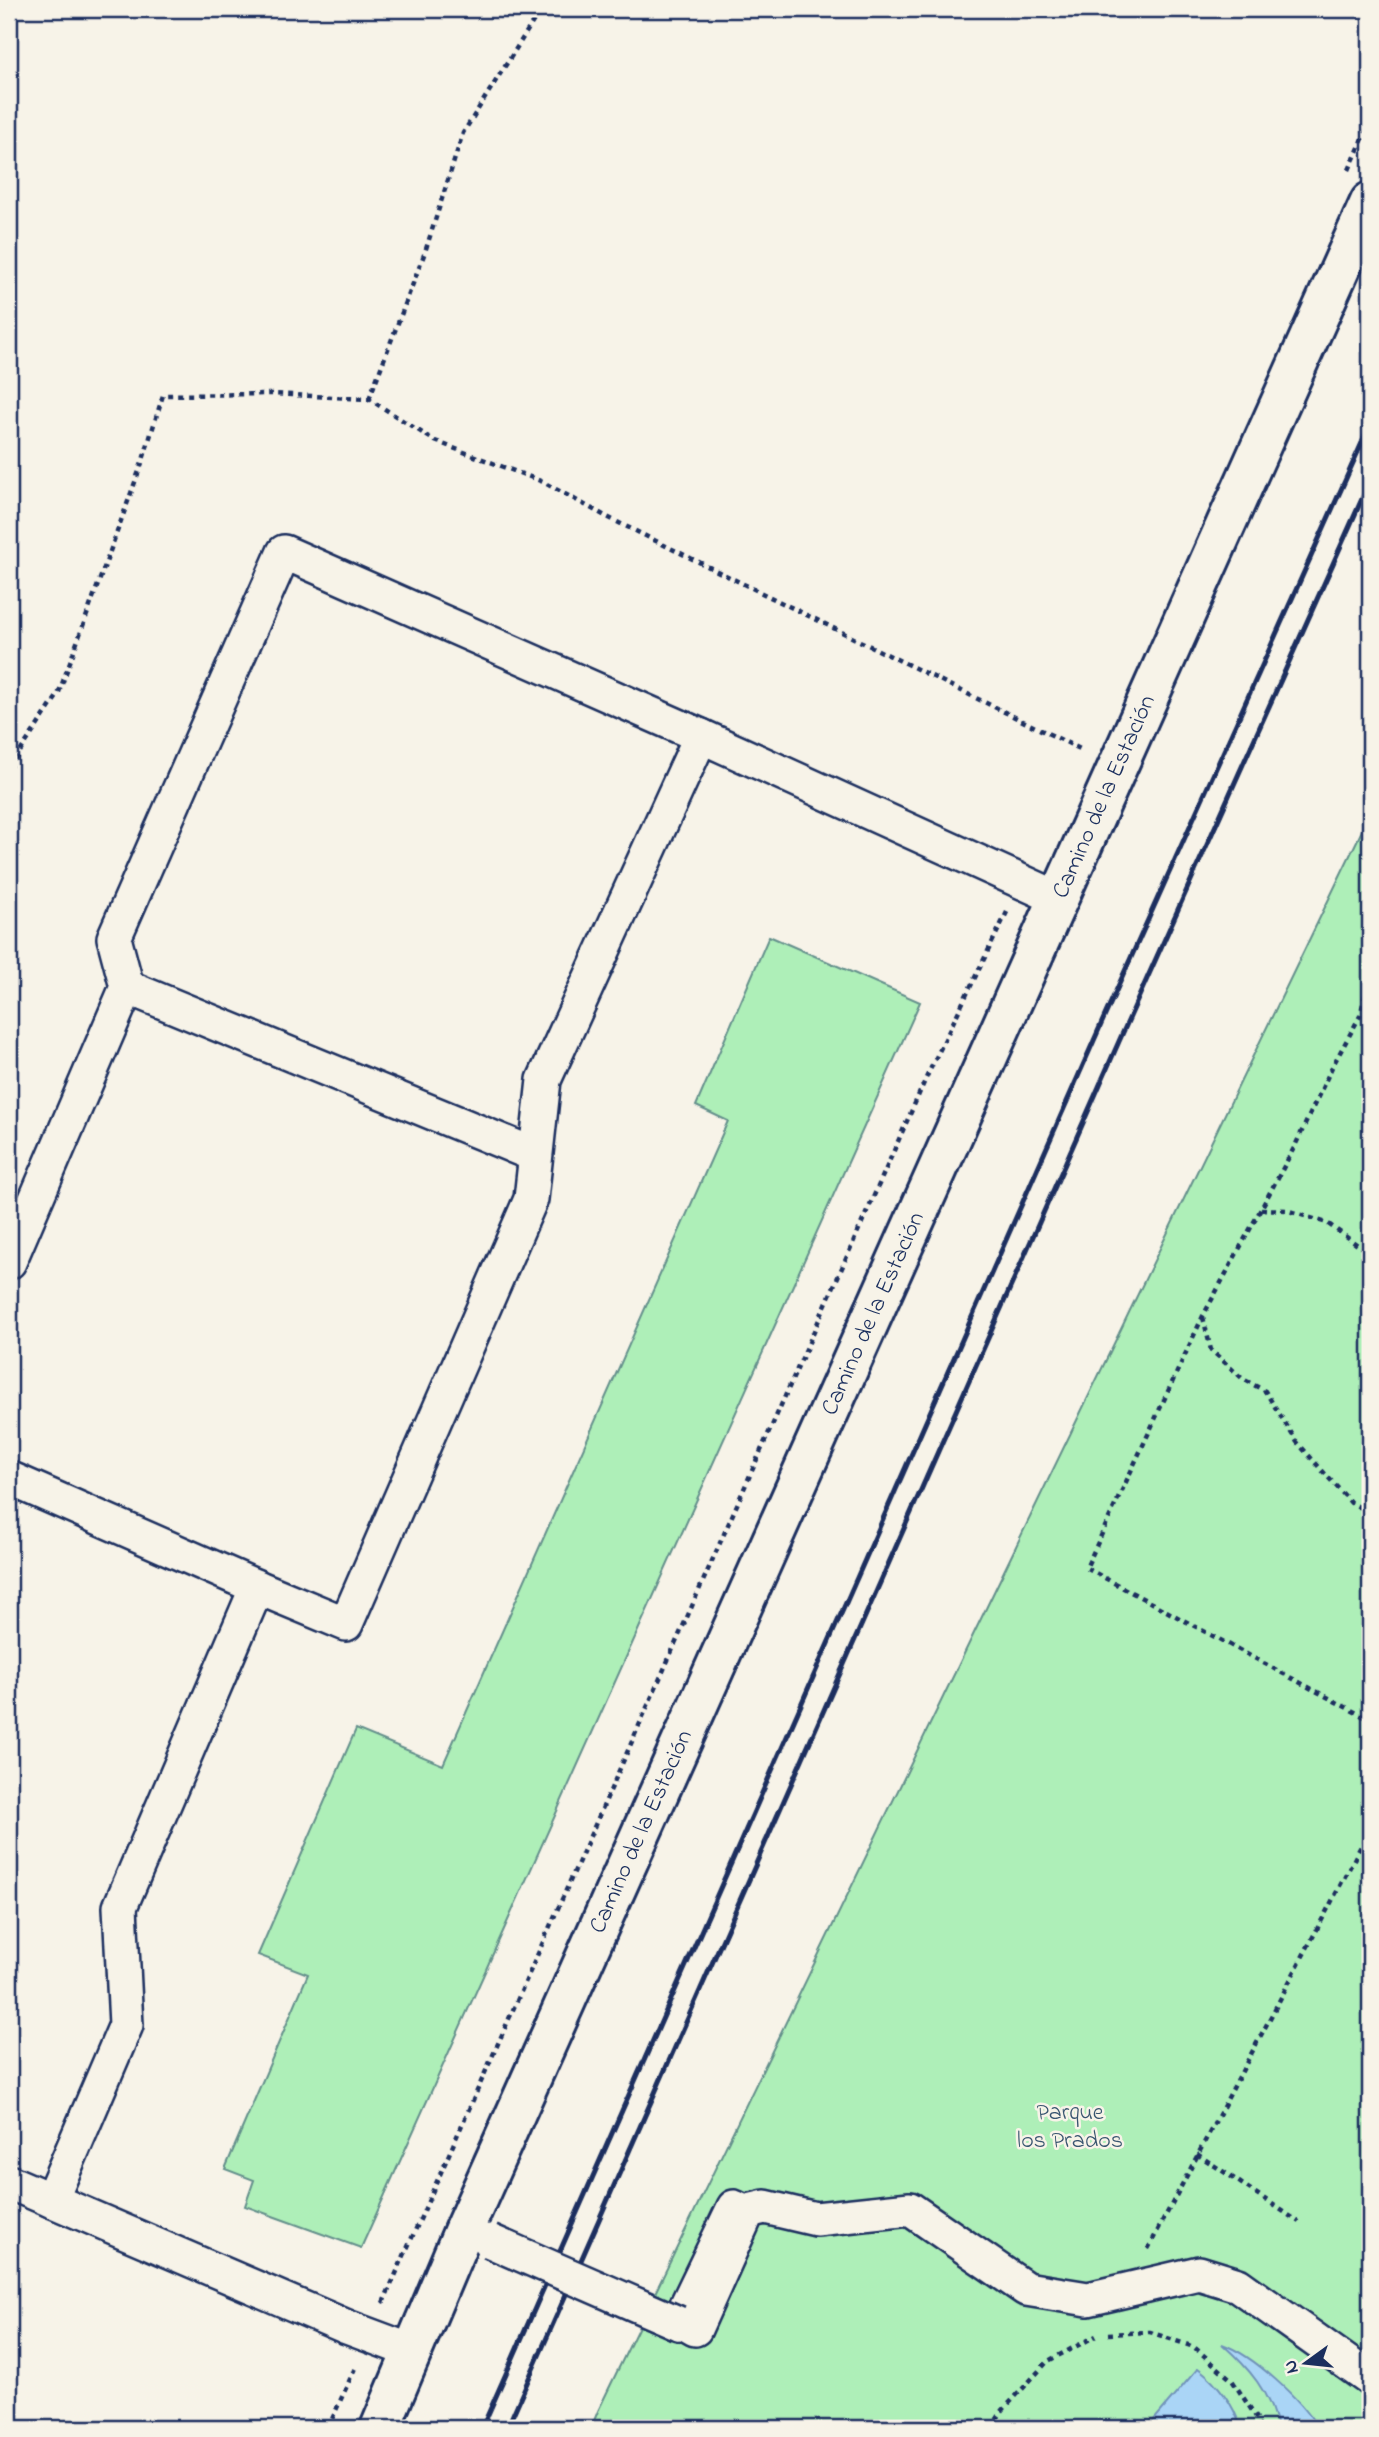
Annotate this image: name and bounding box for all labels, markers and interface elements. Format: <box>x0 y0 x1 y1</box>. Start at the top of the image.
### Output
street label: Camino de la Estación <box>1044 690 1166 904</box>
street label: Camino de la Estación <box>813 1207 935 1421</box>
street label: Camino de la Estación <box>581 1725 703 1939</box>
park label: Parque los Prados <box>1017 2096 1123 2159</box>
north arrow <box>1270 2328 1340 2398</box>
text: N <box>1277 2357 1307 2376</box>

